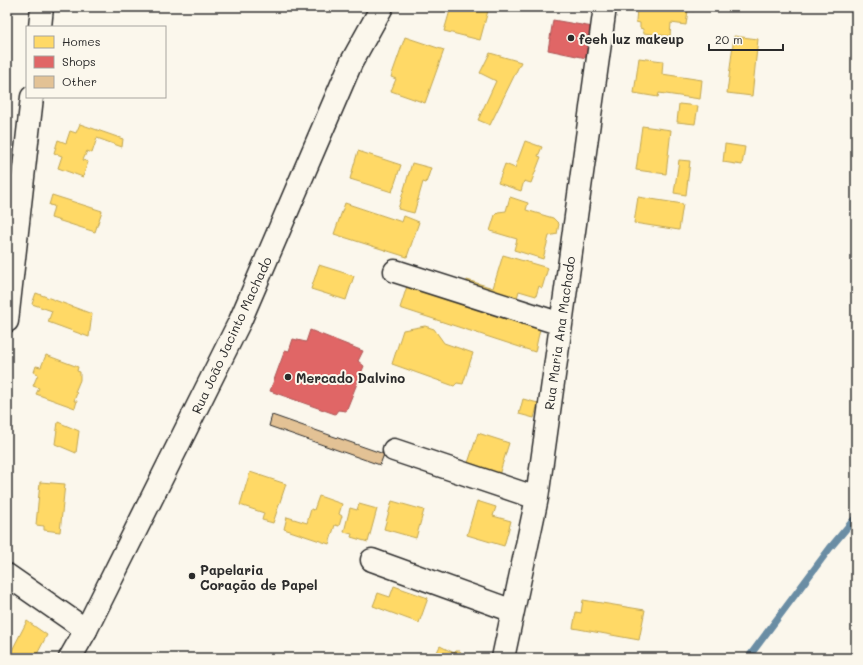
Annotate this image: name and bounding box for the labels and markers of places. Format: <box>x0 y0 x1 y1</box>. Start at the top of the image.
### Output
place label: feeh luz makeup <box>579 30 684 47</box>
marker: feeh luz makeup <box>566 33 576 43</box>
place label: Mercado Dalvino <box>296 369 405 386</box>
marker: Mercado Dalvino <box>283 372 293 382</box>
place label: Papelaria Coração de Papel <box>200 561 318 593</box>
marker: Papelaria Coração de Papel <box>187 571 197 581</box>

